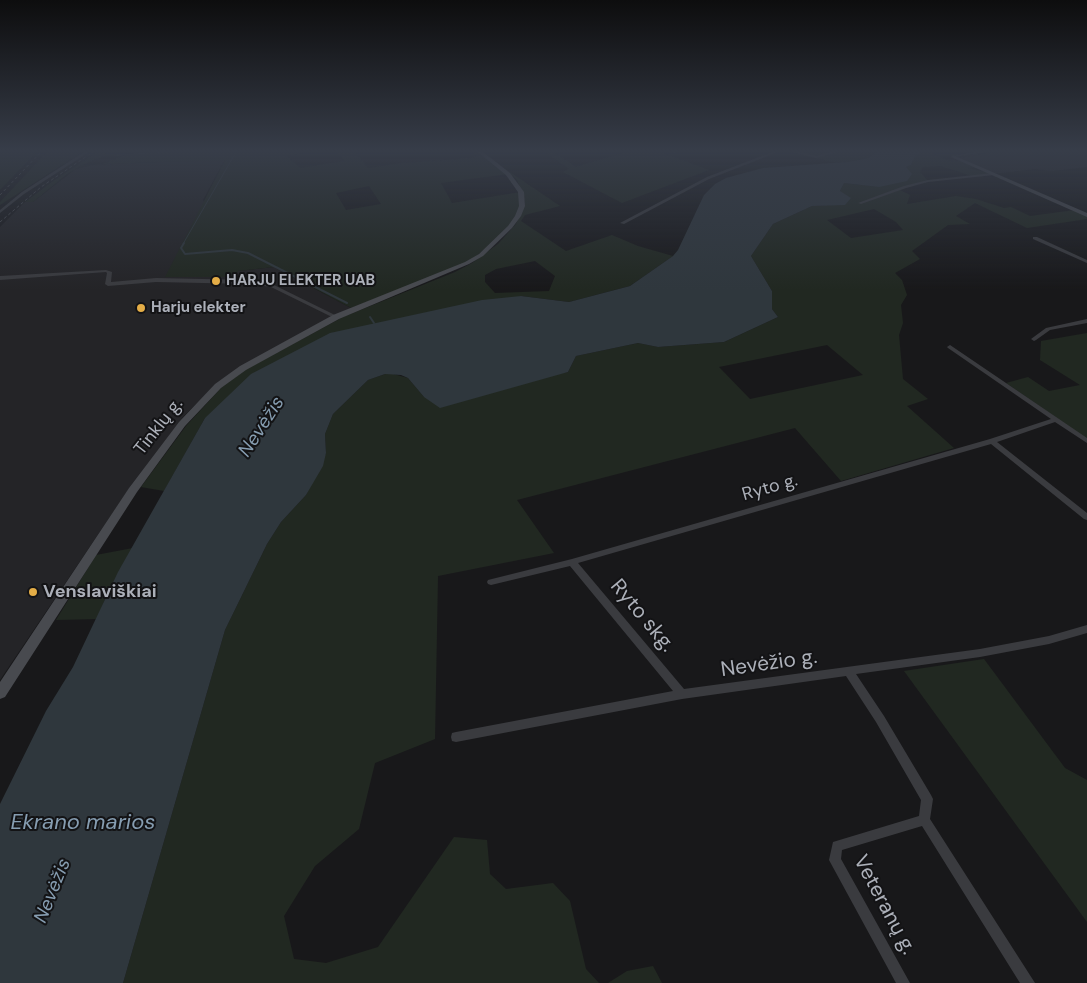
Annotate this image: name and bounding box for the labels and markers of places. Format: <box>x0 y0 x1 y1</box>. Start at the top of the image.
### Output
place label: HARJU ELEKTER UAB <box>226 272 375 290</box>
marker: HARJU ELEKTER UAB <box>210 275 222 287</box>
place label: Harju elekter <box>151 299 246 317</box>
marker: Harju elekter <box>135 302 147 314</box>
place label: Venslaviškiai <box>43 581 157 603</box>
marker: Venslaviškiai <box>27 586 39 598</box>

